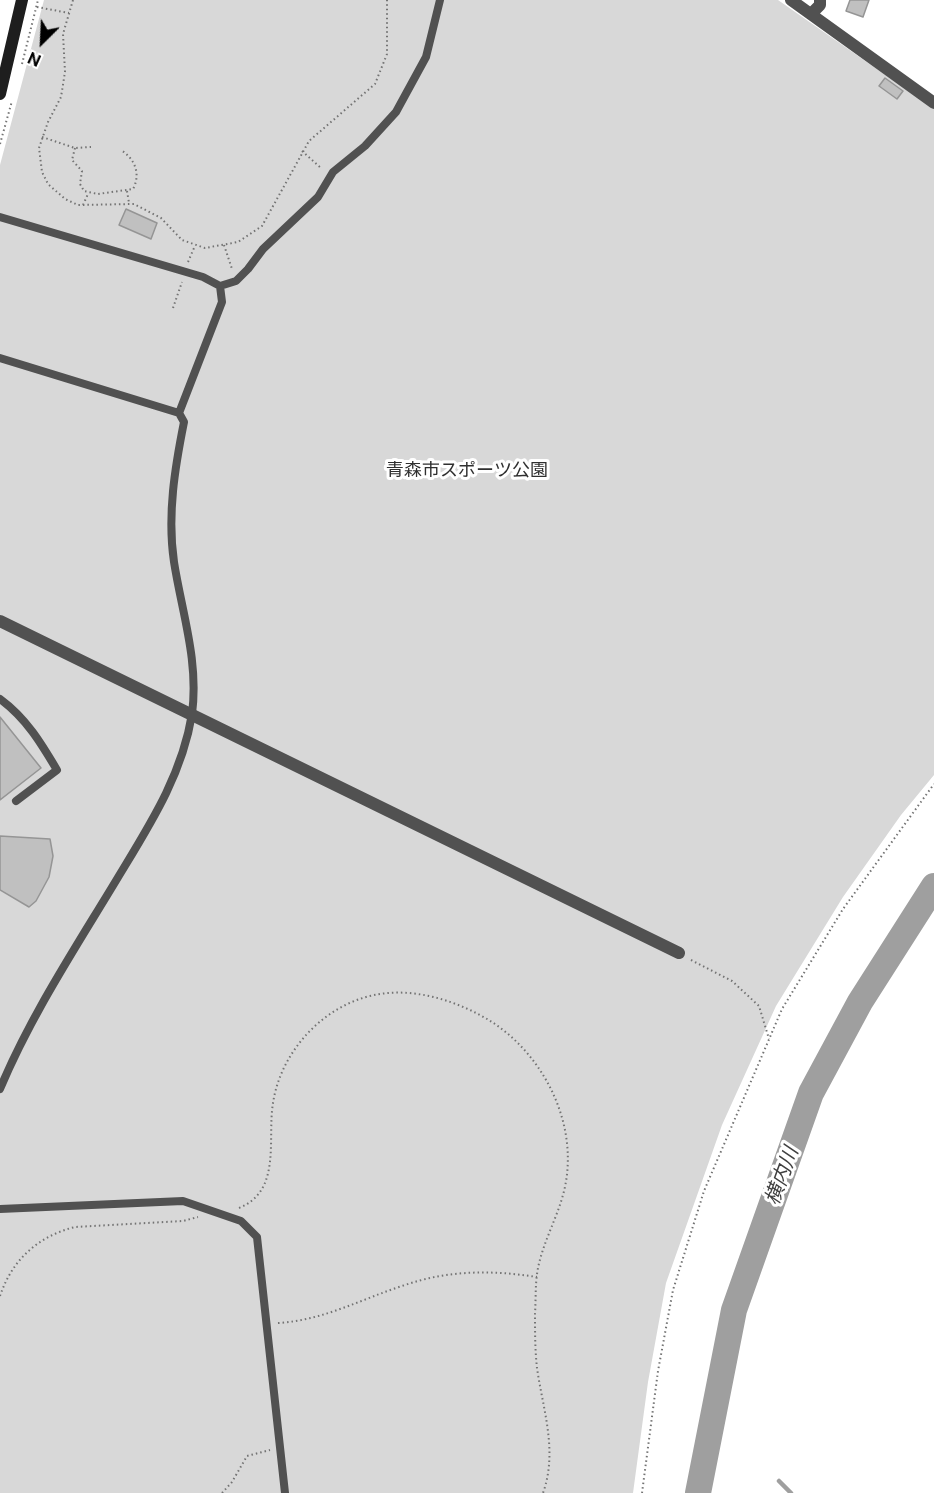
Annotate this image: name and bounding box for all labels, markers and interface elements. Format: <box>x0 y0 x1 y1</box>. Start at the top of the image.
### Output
north arrow <box>12 12 72 72</box>
text: N <box>25 48 44 70</box>
park label: 青森市スポーツ公園 <box>386 459 548 481</box>
water label: 横内川 <box>760 1144 804 1208</box>

